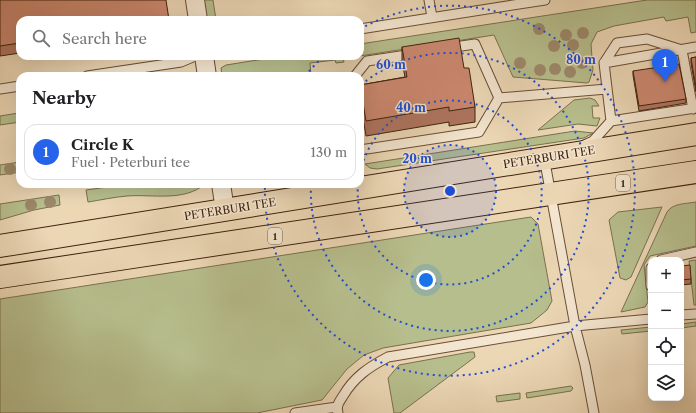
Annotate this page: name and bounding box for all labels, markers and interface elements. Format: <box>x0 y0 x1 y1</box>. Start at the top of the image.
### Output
search box <box>16 16 364 60</box>
icon: search <box>30 27 52 49</box>
text: Search here <box>62 29 147 48</box>
pin: 1 <box>652 49 678 82</box>
text: 80 m <box>566 52 596 67</box>
text: 60 m <box>376 57 406 72</box>
text: Nearby <box>32 88 96 108</box>
text: 40 m <box>396 100 426 115</box>
text: Circle K <box>71 135 134 154</box>
street label: PETERBURI TEE <box>502 143 596 171</box>
text: 1 <box>43 144 49 160</box>
text: 130 m <box>311 144 347 160</box>
text: 20 m <box>402 151 432 166</box>
text: Fuel · Peterburi tee <box>71 154 190 170</box>
road number: 1 <box>616 175 630 191</box>
centre of rings <box>443 184 457 198</box>
street label: PETERBURI TEE <box>183 195 277 223</box>
road number: 1 <box>268 228 282 244</box>
map controls <box>648 257 684 401</box>
button: + <box>648 257 684 293</box>
your location <box>416 270 436 290</box>
button: − <box>648 293 684 329</box>
button: locate <box>648 329 684 365</box>
button: layers <box>648 365 684 401</box>

